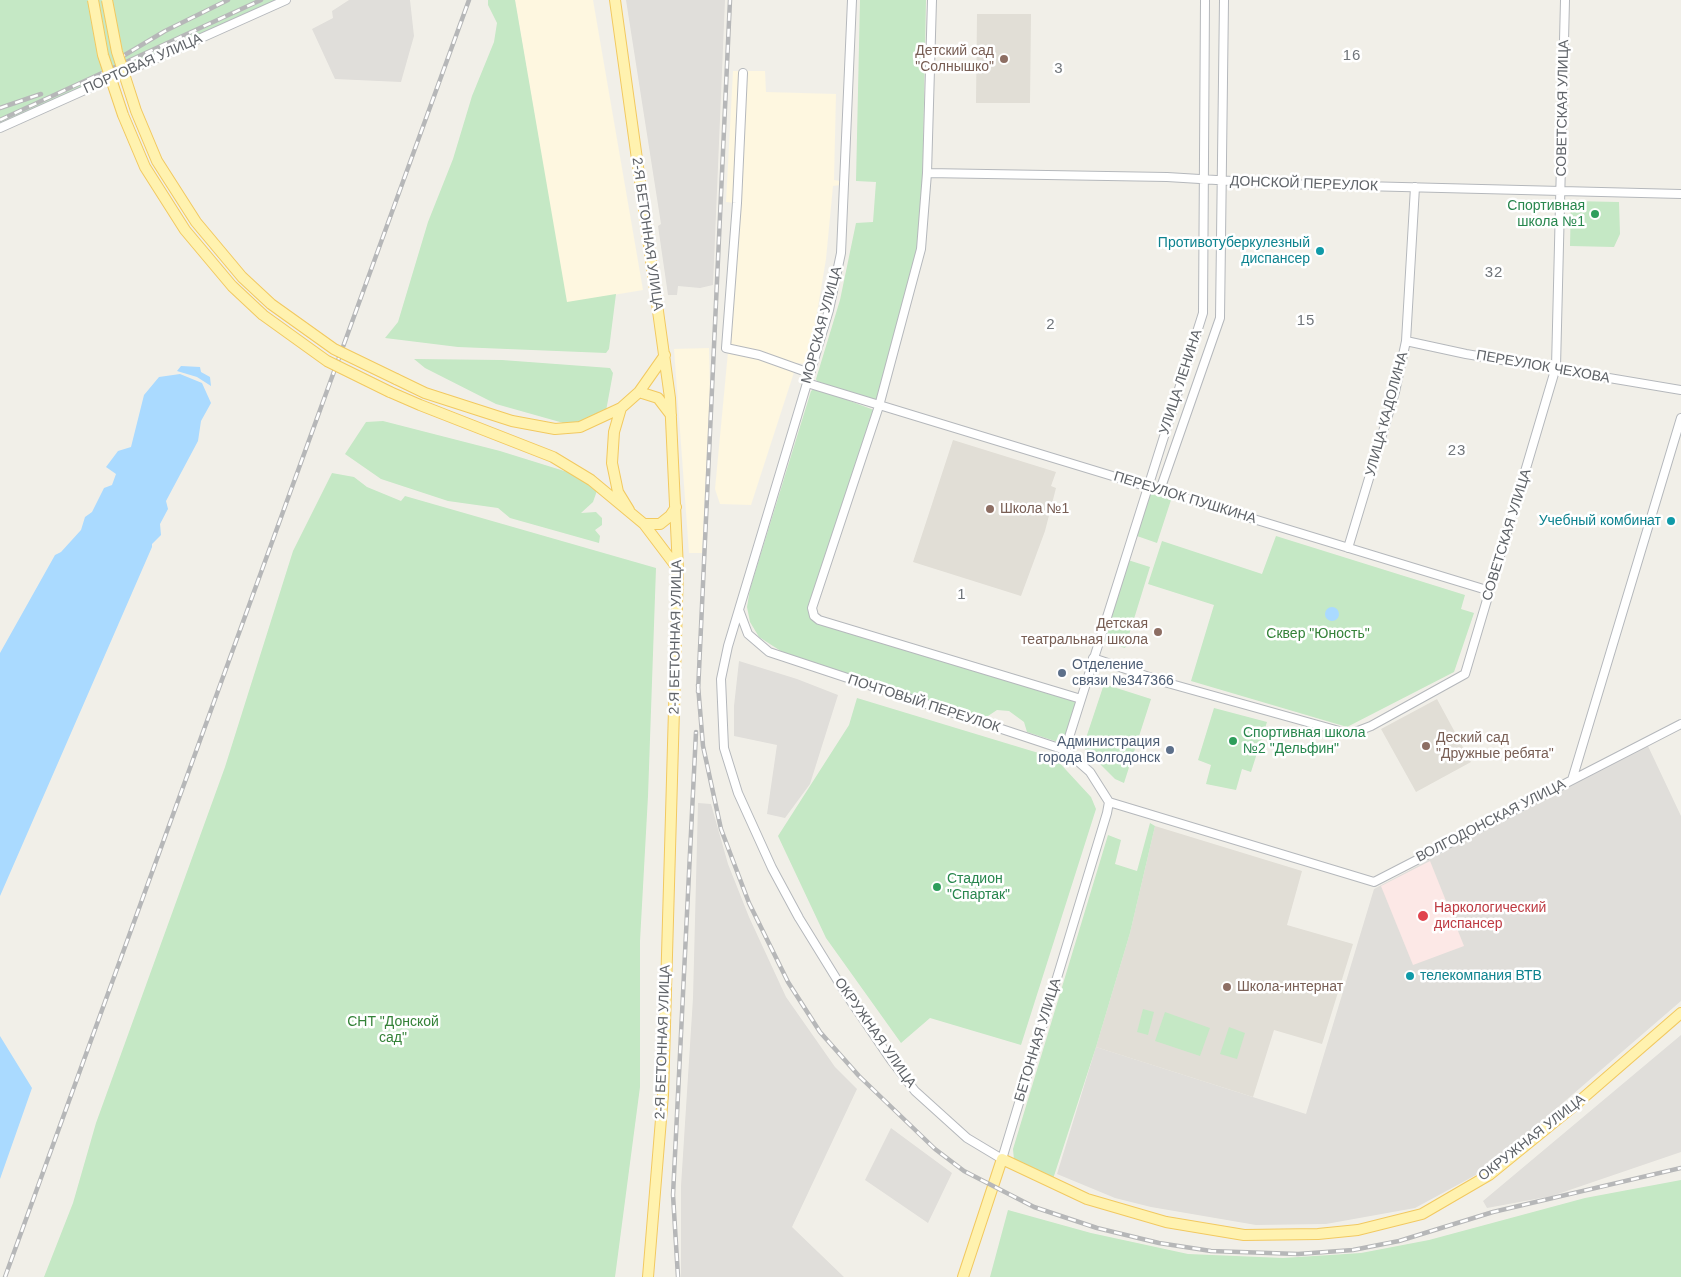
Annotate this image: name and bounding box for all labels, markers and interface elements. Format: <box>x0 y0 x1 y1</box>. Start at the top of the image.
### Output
street label: ПОРТОВАЯ УЛИЦА <box>81 30 205 98</box>
street label: СОВЕТСКАЯ УЛИЦА <box>1553 39 1573 177</box>
place label: Детский сад "Солнышко" <box>915 43 994 75</box>
district label: 16 <box>1342 47 1362 65</box>
marker: Детский сад "Солнышко" <box>998 53 1010 65</box>
district label: 3 <box>1054 60 1064 78</box>
street label: 2-Я БЕТОННАЯ УЛИЦА <box>628 156 666 312</box>
street label: ДОНСКОЙ ПЕРЕУЛОК <box>1230 173 1378 195</box>
place label: Спортивная школа №1 <box>1507 198 1585 230</box>
marker: Спортивная школа №1 <box>1589 208 1601 220</box>
place label: Противотуберкулезный диспансер <box>1158 235 1310 268</box>
marker: Противотуберкулезный диспансер <box>1314 245 1326 257</box>
district label: 32 <box>1484 264 1504 282</box>
street label: МОРСКАЯ УЛИЦА <box>798 265 846 385</box>
district label: 15 <box>1296 312 1316 330</box>
district label: 2 <box>1046 316 1056 334</box>
street label: УЛИЦА ЛЕНИНА <box>1156 327 1206 437</box>
street label: ПЕРЕУЛОК ЧЕХОВА <box>1475 347 1611 387</box>
street label: УЛИЦА КАДОЛИНА <box>1362 350 1412 478</box>
district label: 23 <box>1447 442 1467 460</box>
street label: СОВЕТСКАЯ УЛИЦА <box>1479 467 1535 603</box>
street label: ПЕРЕУЛОК ПУШКИНА <box>1112 468 1258 528</box>
place label: Школа №1 <box>1000 501 1069 517</box>
marker: Школа №1 <box>984 503 996 515</box>
place label: Учебный комбинат <box>1539 513 1661 529</box>
marker: Учебный комбинат <box>1665 515 1677 527</box>
street label: 2-Я БЕТОННАЯ УЛИЦА <box>666 560 686 714</box>
district label: 1 <box>957 586 967 604</box>
place label: Детская театральная школа <box>1021 616 1148 648</box>
marker: Детская театральная школа <box>1152 626 1164 638</box>
park label: Сквер "Юность" <box>1266 626 1370 642</box>
place label: Отделение связи №347366 <box>1072 657 1174 690</box>
marker: Отделение связи №347366 <box>1056 667 1068 679</box>
street label: ПОЧТОВЫЙ ПЕРЕУЛОК <box>846 671 1002 737</box>
place label: Спортивная школа №2 "Дельфин" <box>1243 725 1366 758</box>
place label: Деский сад "Дружные ребята" <box>1436 730 1554 762</box>
place label: Администрация города Волгодонск <box>1038 734 1160 766</box>
marker: Спортивная школа №2 "Дельфин" <box>1227 735 1239 747</box>
marker: Деский сад "Дружные ребята" <box>1420 740 1432 752</box>
marker: Администрация города Волгодонск <box>1164 744 1176 756</box>
street label: ВОЛГОДОНСКАЯ УЛИЦА <box>1413 776 1569 866</box>
place label: Стадион "Спартак" <box>947 871 1010 904</box>
marker: Стадион "Спартак" <box>931 881 943 893</box>
place label: Наркологический диспансер <box>1434 900 1546 932</box>
marker: Наркологический диспансер <box>1416 909 1430 923</box>
street label: 2-Я БЕТОННАЯ УЛИЦА <box>652 964 674 1120</box>
place label: телекомпания ВТВ <box>1420 968 1542 984</box>
marker: телекомпания ВТВ <box>1404 970 1416 982</box>
street label: ОКРУЖНАЯ УЛИЦА <box>831 975 919 1091</box>
street label: БЕТОННАЯ УЛИЦА <box>1011 976 1065 1104</box>
place label: Школа-интернат <box>1237 979 1343 995</box>
marker: Школа-интернат <box>1221 981 1233 993</box>
park label: СНТ "Донской сад" <box>347 1014 439 1046</box>
street label: ОКРУЖНАЯ УЛИЦА <box>1475 1091 1589 1185</box>

